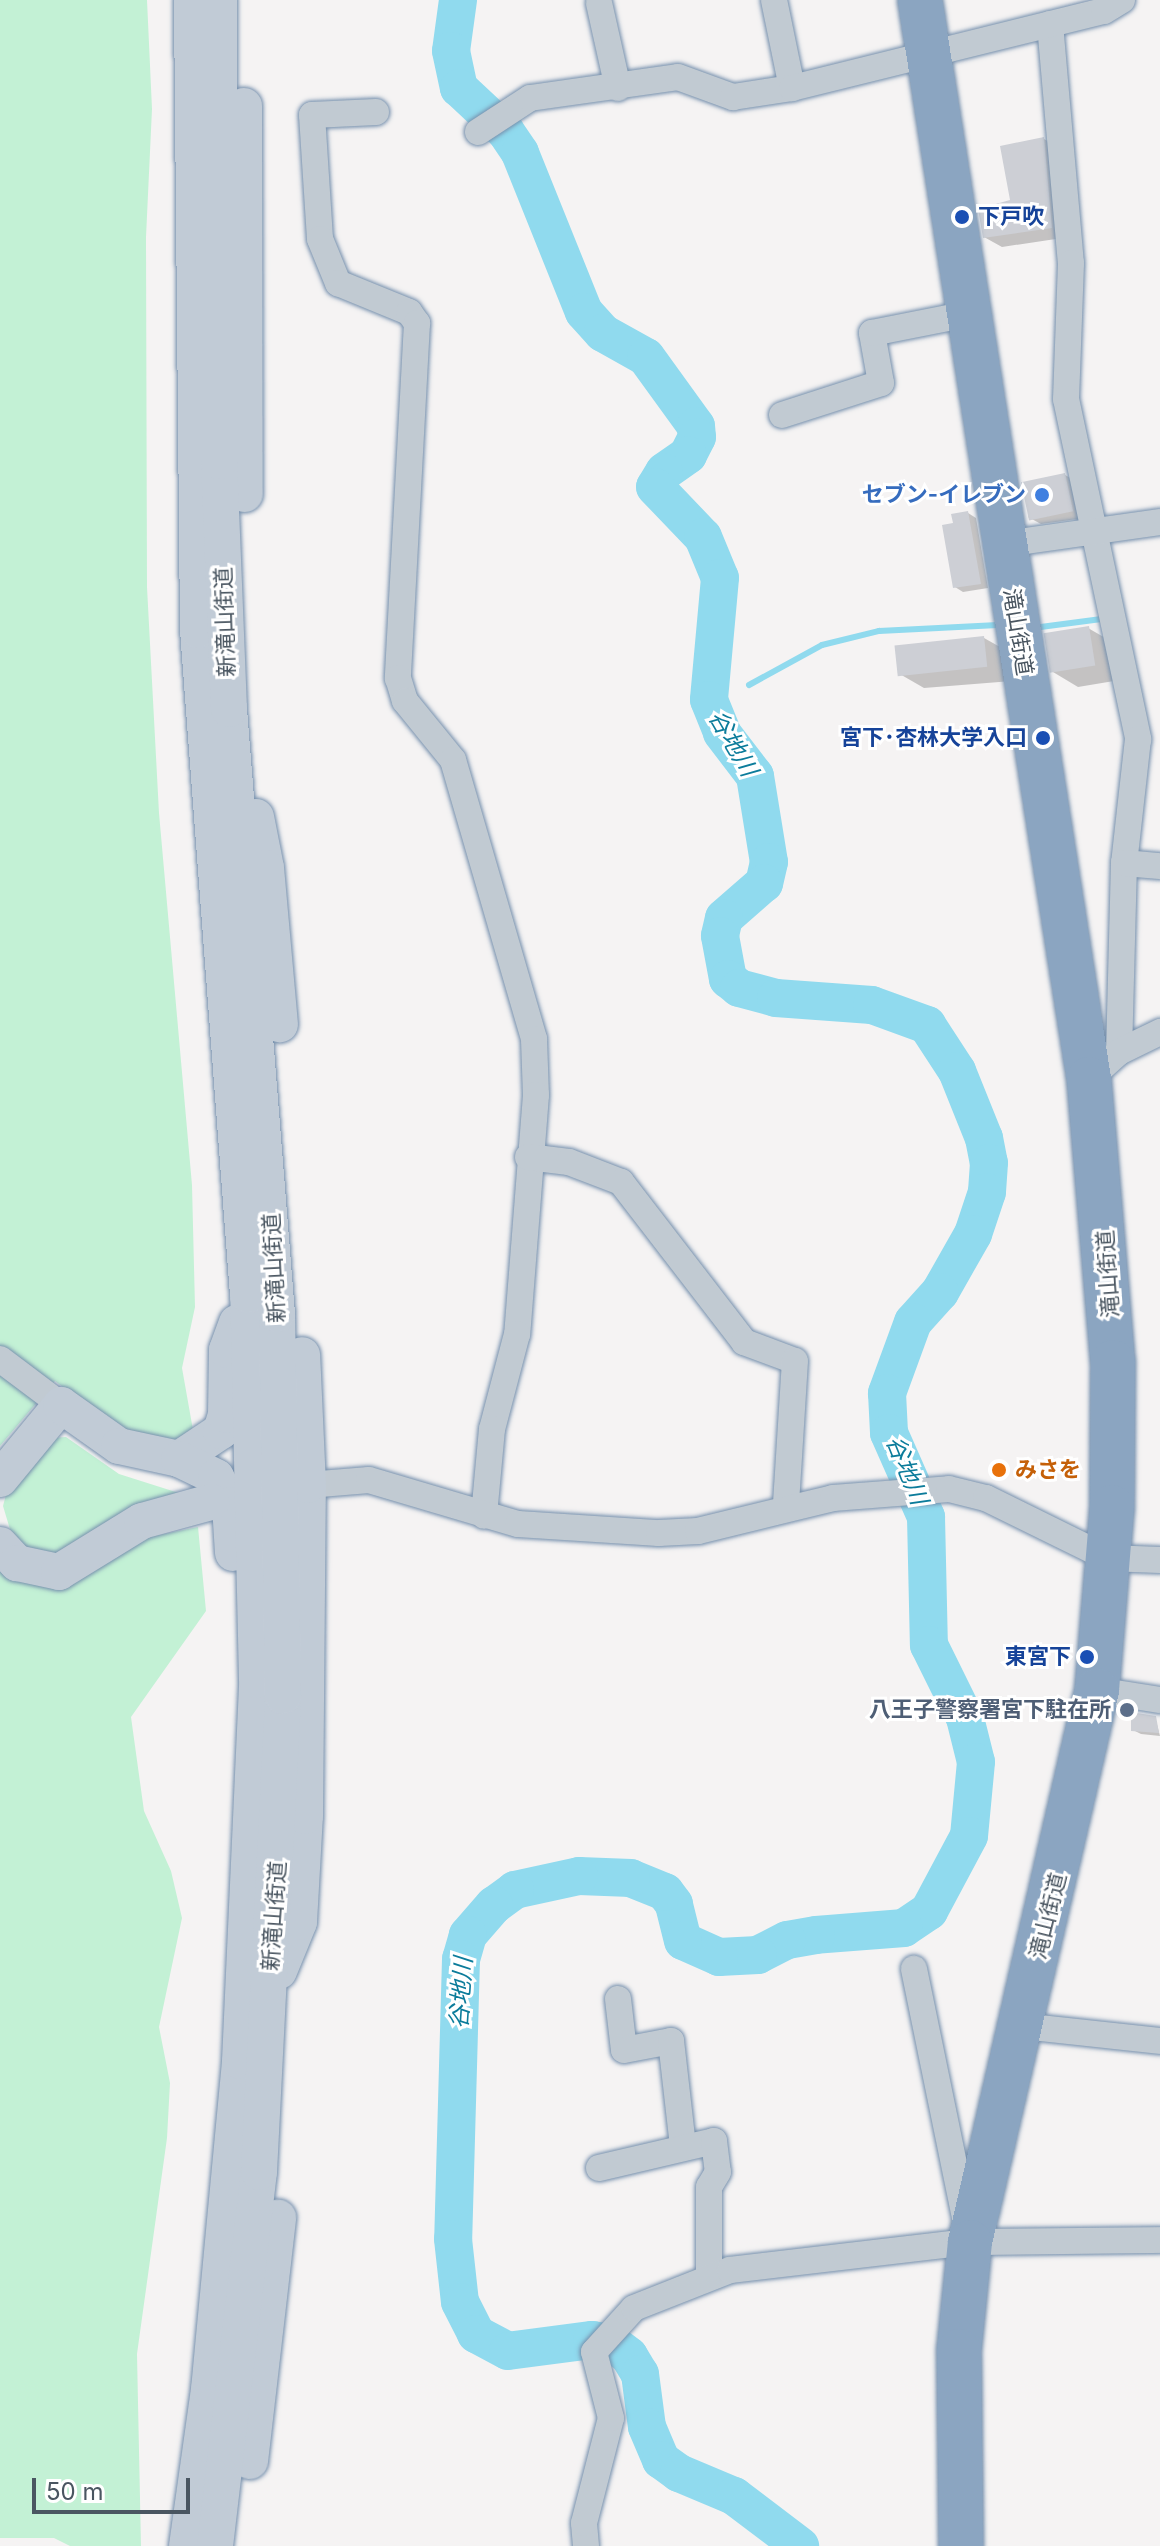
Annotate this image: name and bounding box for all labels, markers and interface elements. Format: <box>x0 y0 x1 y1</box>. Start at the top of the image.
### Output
place label: 下戸吹 <box>978 204 1044 230</box>
marker: 下戸吹 <box>953 208 971 226</box>
place label: セブン-イレブン <box>862 482 1026 508</box>
marker: セブン-イレブン <box>1033 486 1051 504</box>
street label: 新滝山街道 <box>210 567 240 677</box>
street label: 滝山街道 <box>998 586 1038 678</box>
water label: 谷地川 <box>703 705 763 781</box>
place label: 宮下･杏林大学入口 <box>840 725 1027 751</box>
marker: 宮下･杏林大学入口 <box>1034 729 1052 747</box>
street label: 新滝山街道 <box>258 1212 290 1324</box>
street label: 滝山街道 <box>1092 1229 1124 1319</box>
water label: 谷地川 <box>880 1431 934 1509</box>
place label: みさを <box>1015 1457 1081 1483</box>
marker: みさを <box>990 1461 1008 1479</box>
place label: 東宮下 <box>1005 1644 1071 1670</box>
marker: 東宮下 <box>1078 1648 1096 1666</box>
place label: 八王子警察署宮下駐在所 <box>869 1697 1111 1723</box>
marker: 八王子警察署宮下駐在所 <box>1118 1701 1136 1719</box>
street label: 新滝山街道 <box>257 1860 291 1972</box>
street label: 滝山街道 <box>1025 1870 1071 1962</box>
water label: 谷地川 <box>444 1956 478 2030</box>
scale bar <box>36 2462 194 2512</box>
text: 50 m <box>46 2477 104 2506</box>

